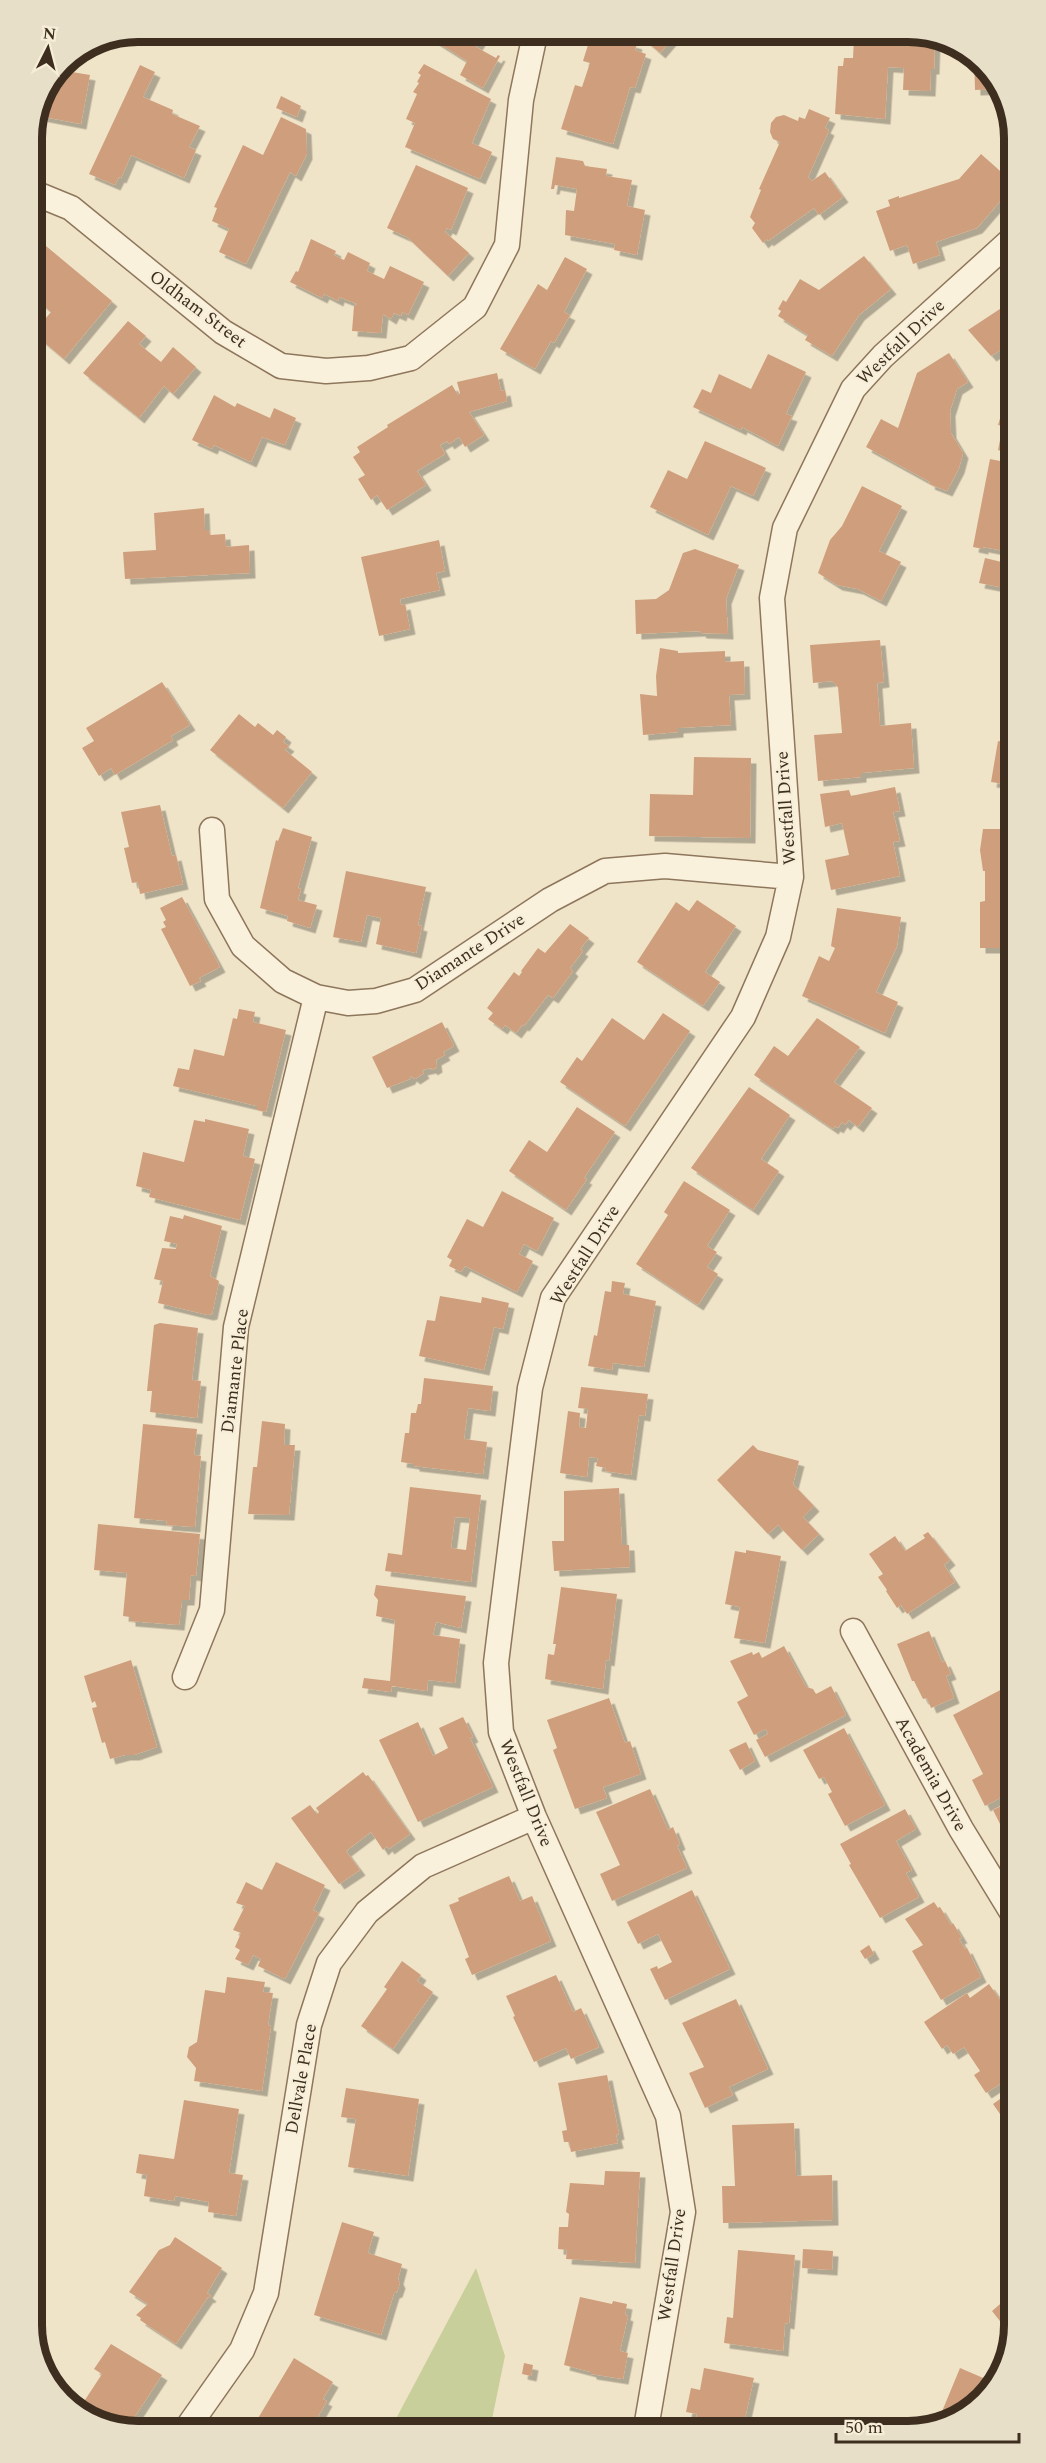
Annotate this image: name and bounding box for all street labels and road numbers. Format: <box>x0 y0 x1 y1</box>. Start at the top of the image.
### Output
street label: Oldham Street <box>143 263 253 355</box>
street label: Westfall Drive <box>851 293 951 391</box>
street label: Westfall Drive <box>769 750 803 866</box>
street label: Diamante Drive <box>410 906 530 998</box>
street label: Westfall Drive <box>543 1200 627 1310</box>
street label: Diamante Place <box>214 1307 256 1435</box>
street label: Academia Drive <box>888 1712 974 1836</box>
street label: Westfall Drive <box>492 1735 560 1851</box>
street label: Dellvale Place <box>278 2021 324 2137</box>
street label: Westfall Drive <box>651 2207 693 2323</box>

